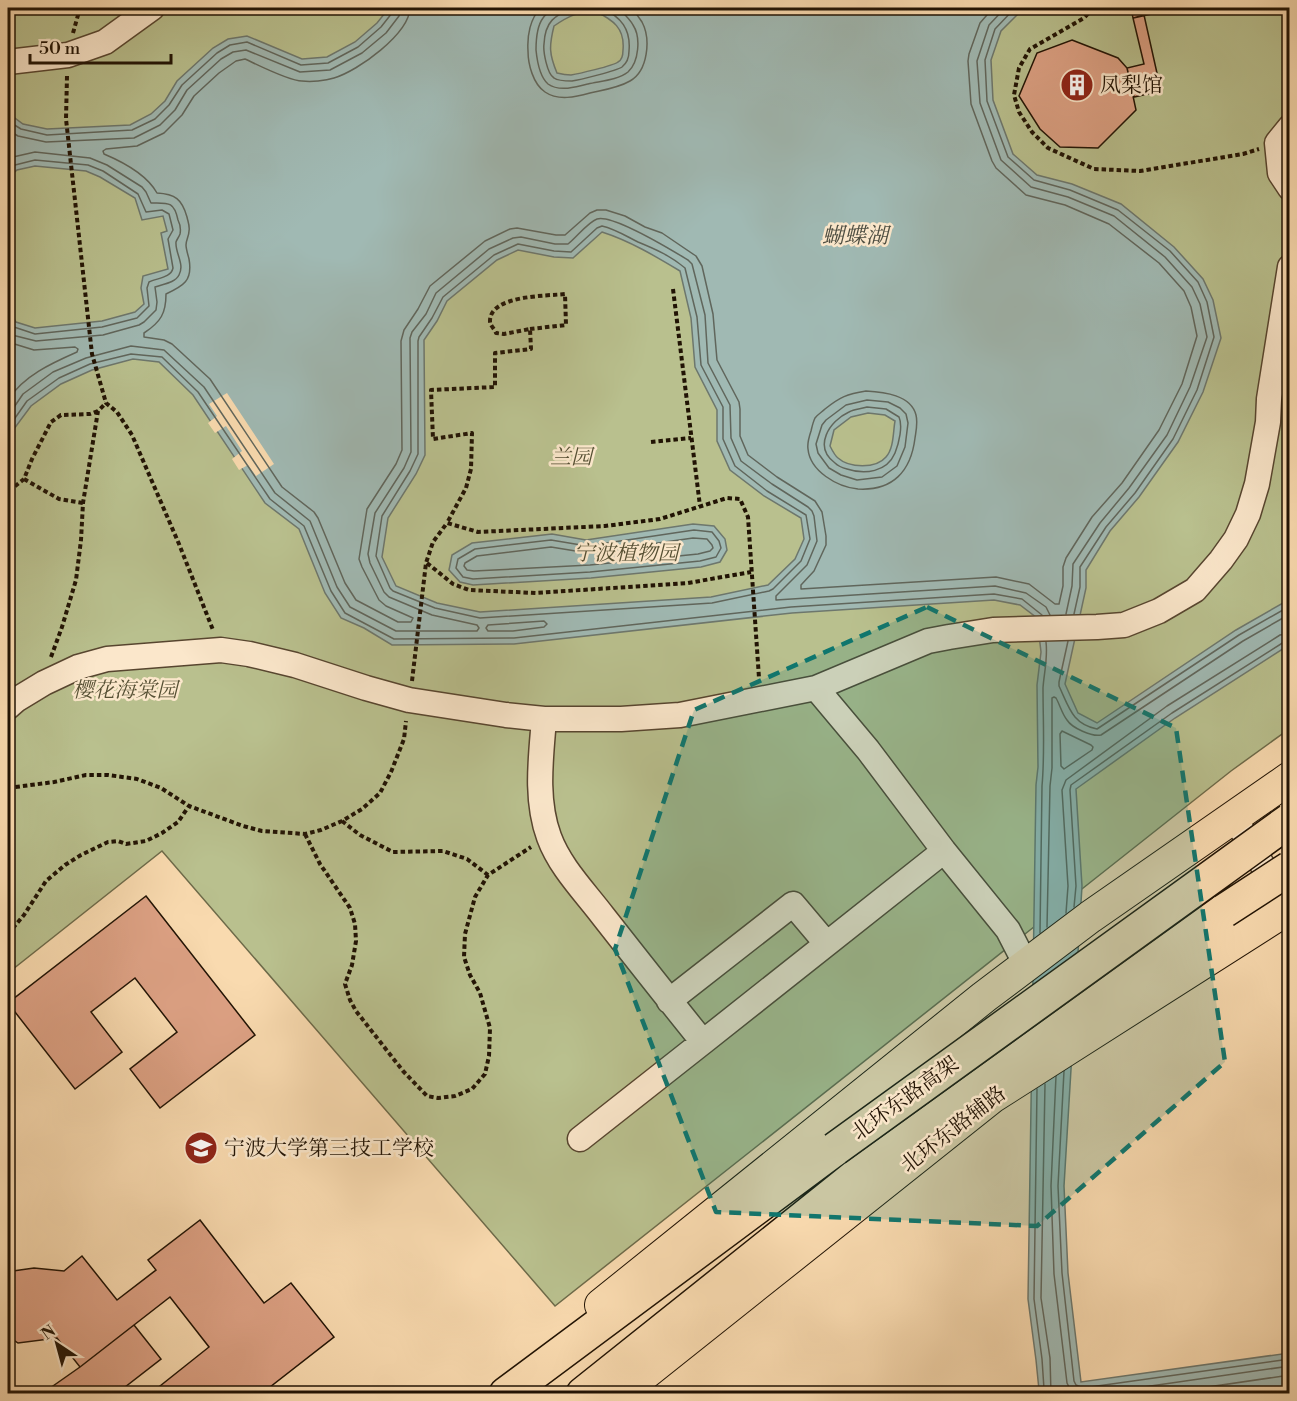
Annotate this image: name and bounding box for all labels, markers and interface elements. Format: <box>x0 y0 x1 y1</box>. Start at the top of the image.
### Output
scale bar <box>30 27 171 65</box>
text: 50 m <box>39 37 81 60</box>
building icon: 凤梨馆 <box>1059 67 1095 103</box>
place label: 凤梨馆 <box>1100 73 1163 99</box>
water label: 蝴蝶湖 <box>822 223 892 250</box>
park label: 兰园 <box>550 445 595 471</box>
park label: 宁波植物园 <box>574 541 681 567</box>
park label: 樱花海棠园 <box>73 678 180 704</box>
street label: 北环东路高架 <box>847 1051 964 1146</box>
street label: 北环东路辅路 <box>896 1081 1011 1179</box>
school or university icon: 宁波大学第三技工学校 <box>183 1130 219 1166</box>
place label: 宁波大学第三技工学校 <box>224 1136 434 1162</box>
north arrow <box>27 1314 87 1374</box>
text: N <box>38 1321 60 1344</box>

